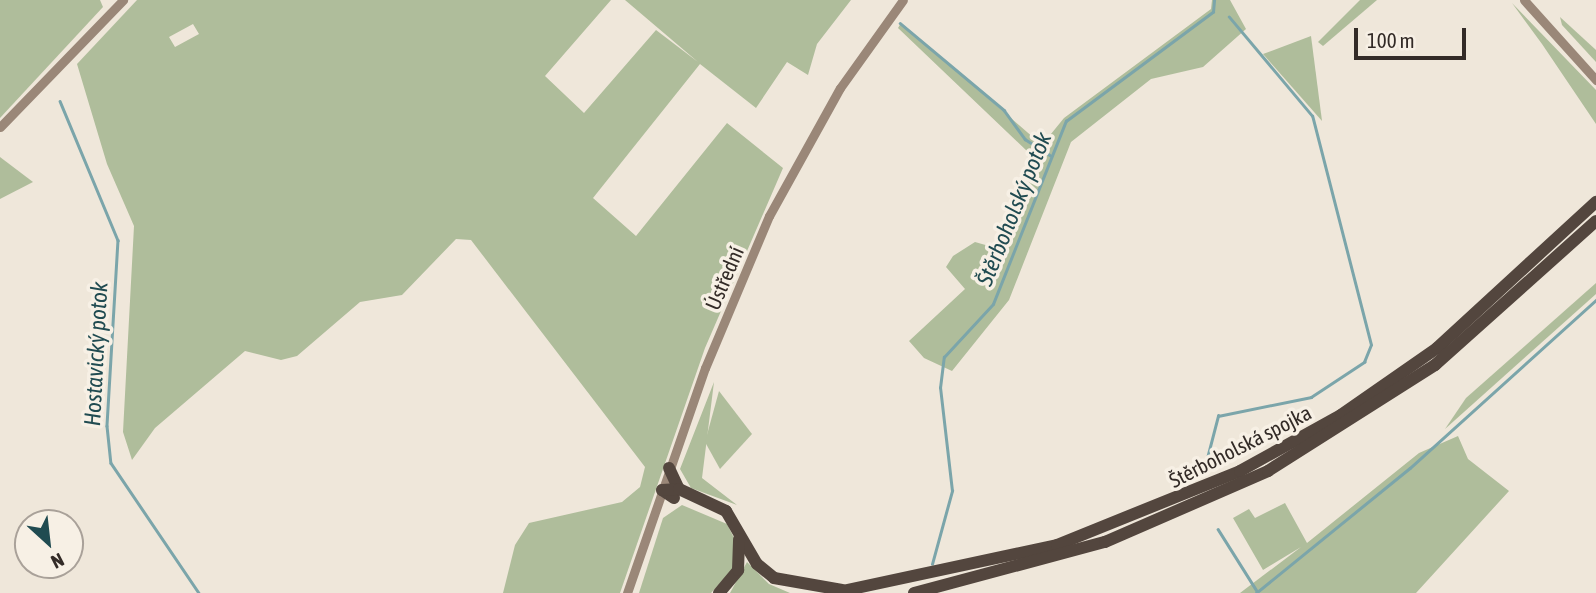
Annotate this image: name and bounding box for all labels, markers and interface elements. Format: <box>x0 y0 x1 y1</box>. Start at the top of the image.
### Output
scale bar <box>1358 14 1470 58</box>
text: 100 m <box>1367 28 1415 52</box>
water label: Štěrboholský potok <box>971 128 1057 290</box>
street label: Ústřední <box>699 242 749 314</box>
water label: Hostavický potok <box>78 281 114 427</box>
street label: Štěrboholská spojka <box>1165 399 1315 493</box>
north arrow <box>14 509 84 579</box>
text: N <box>48 549 68 573</box>

